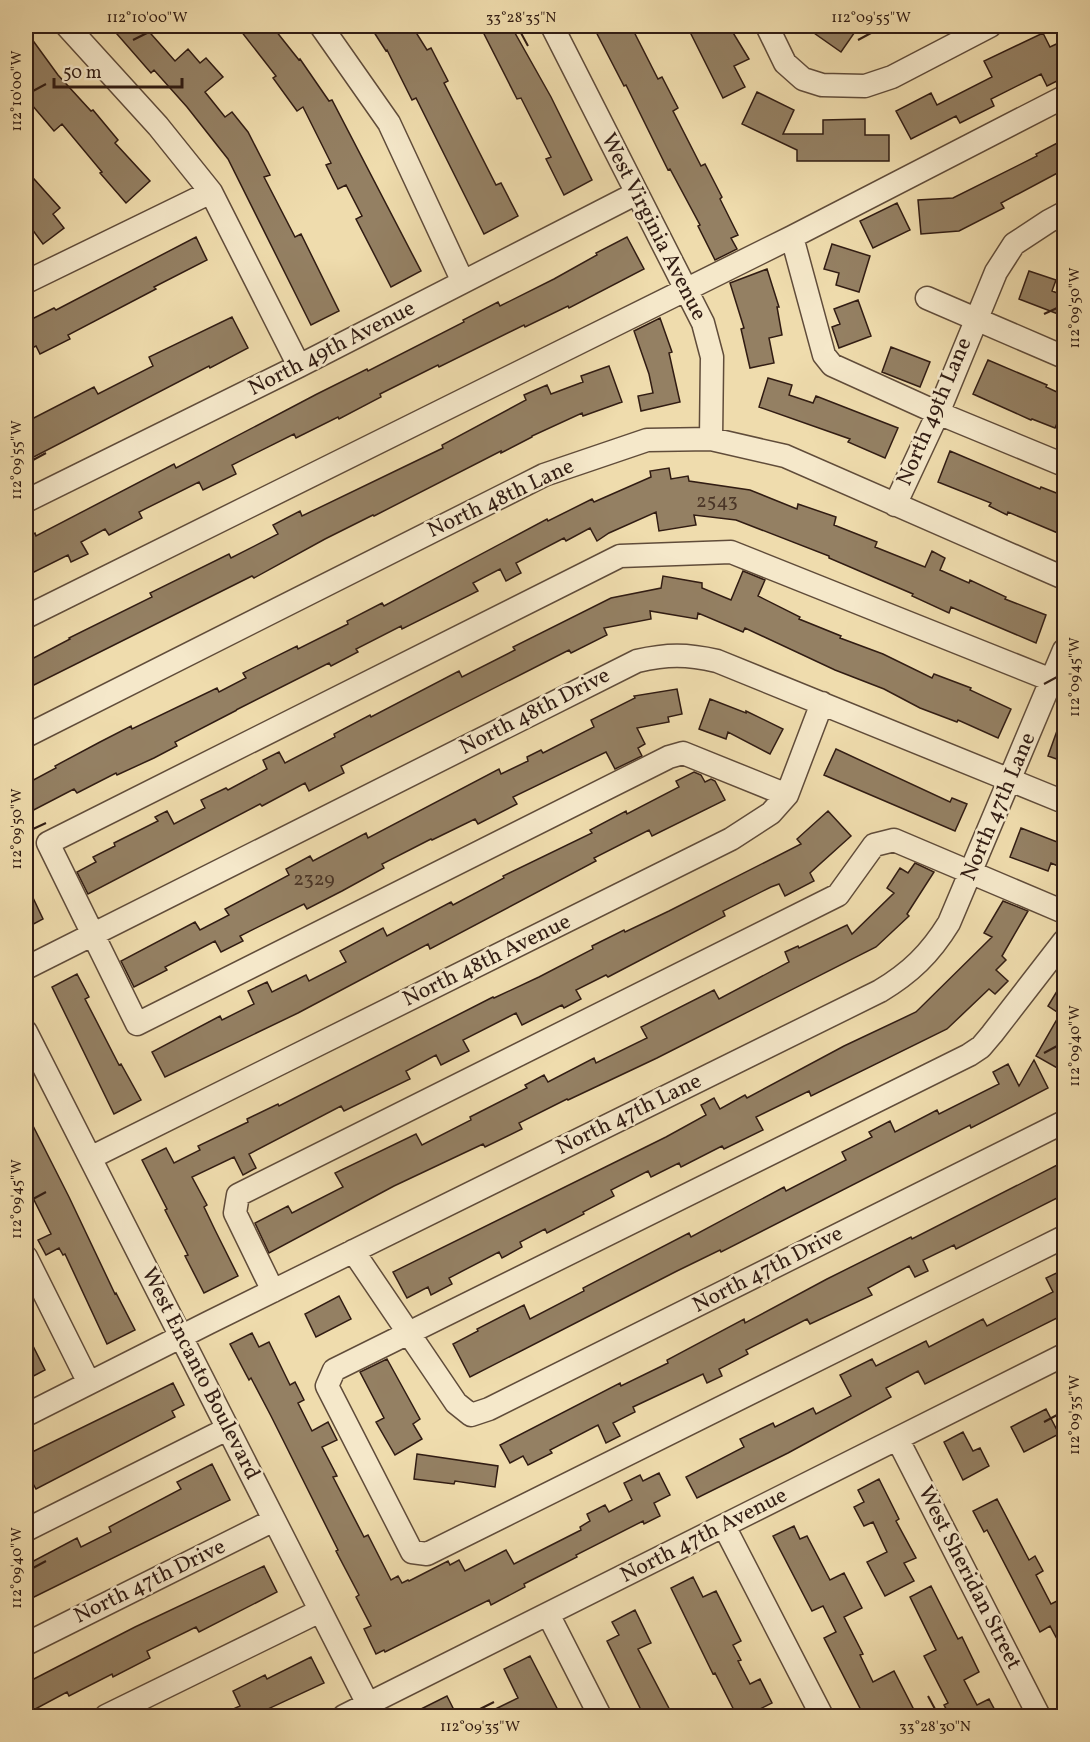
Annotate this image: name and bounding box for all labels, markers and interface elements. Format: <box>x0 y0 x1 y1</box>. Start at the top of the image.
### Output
text: 112°10'00"W <box>106 8 188 29</box>
text: 33°28'35"N <box>486 8 556 29</box>
text: 112°09'55"W <box>831 8 911 29</box>
text: 112°10'00"W <box>7 50 28 132</box>
scale bar <box>54 51 182 89</box>
text: 50 m <box>63 61 102 86</box>
street label: West Virginia Avenue <box>592 128 714 326</box>
text: 112°09'50"W <box>1065 268 1086 348</box>
street label: North 49th Avenue <box>243 294 421 404</box>
street label: North 49th Lane <box>890 333 980 491</box>
text: 112°09'55"W <box>7 420 28 500</box>
street label: North 48th Lane <box>423 451 579 547</box>
house number: 2543 <box>696 488 738 516</box>
text: 112°09'45"W <box>1065 637 1086 717</box>
street label: North 48th Drive <box>454 661 616 763</box>
street label: North 47th Lane <box>954 728 1044 886</box>
text: 112°09'50"W <box>7 789 28 869</box>
house number: 2329 <box>293 866 335 894</box>
street label: North 48th Avenue <box>398 907 576 1015</box>
text: 112°09'40"W <box>1065 1005 1086 1087</box>
street label: North 47th Lane <box>551 1066 707 1164</box>
text: 112°09'45"W <box>7 1159 28 1239</box>
street label: North 47th Drive <box>687 1219 849 1321</box>
street label: West Encanto Boulevard <box>133 1262 267 1486</box>
text: 112°09'35"W <box>1065 1375 1086 1455</box>
street label: North 47th Avenue <box>615 1481 793 1591</box>
street label: West Sheridan Street <box>909 1481 1029 1675</box>
text: 112°09'40"W <box>7 1527 28 1609</box>
street label: North 47th Drive <box>69 1532 231 1632</box>
text: 112°09'35"W <box>440 1717 520 1738</box>
text: 33°28'30"N <box>899 1717 971 1738</box>

